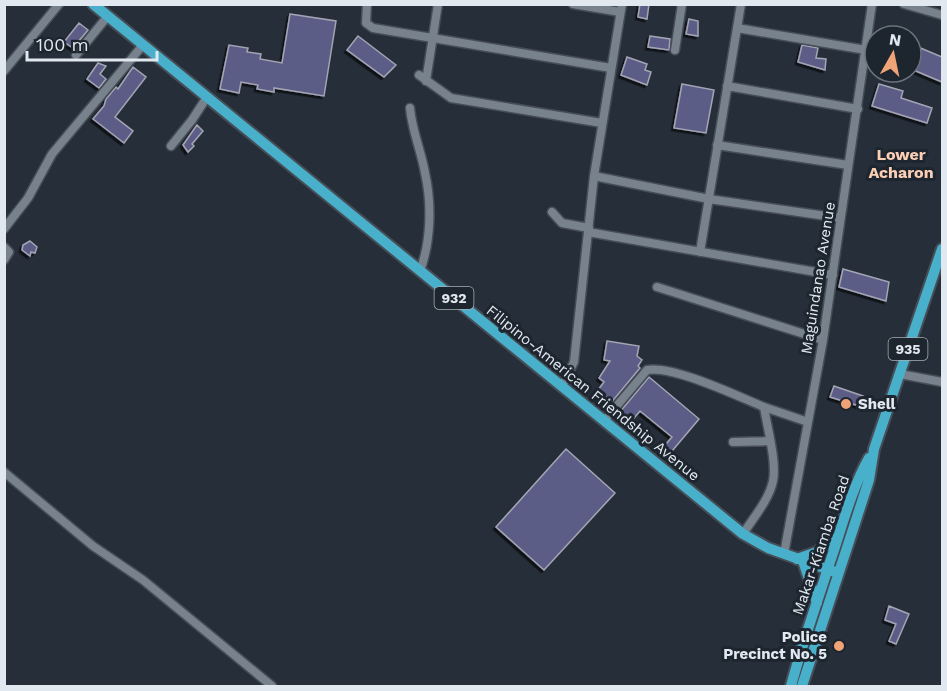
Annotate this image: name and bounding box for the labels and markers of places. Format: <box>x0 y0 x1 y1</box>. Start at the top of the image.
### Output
place label: Shell <box>858 395 896 413</box>
marker: Shell <box>839 397 853 411</box>
place label: Police Precinct No. 5 <box>723 628 827 663</box>
marker: Police Precinct No. 5 <box>832 639 846 653</box>

